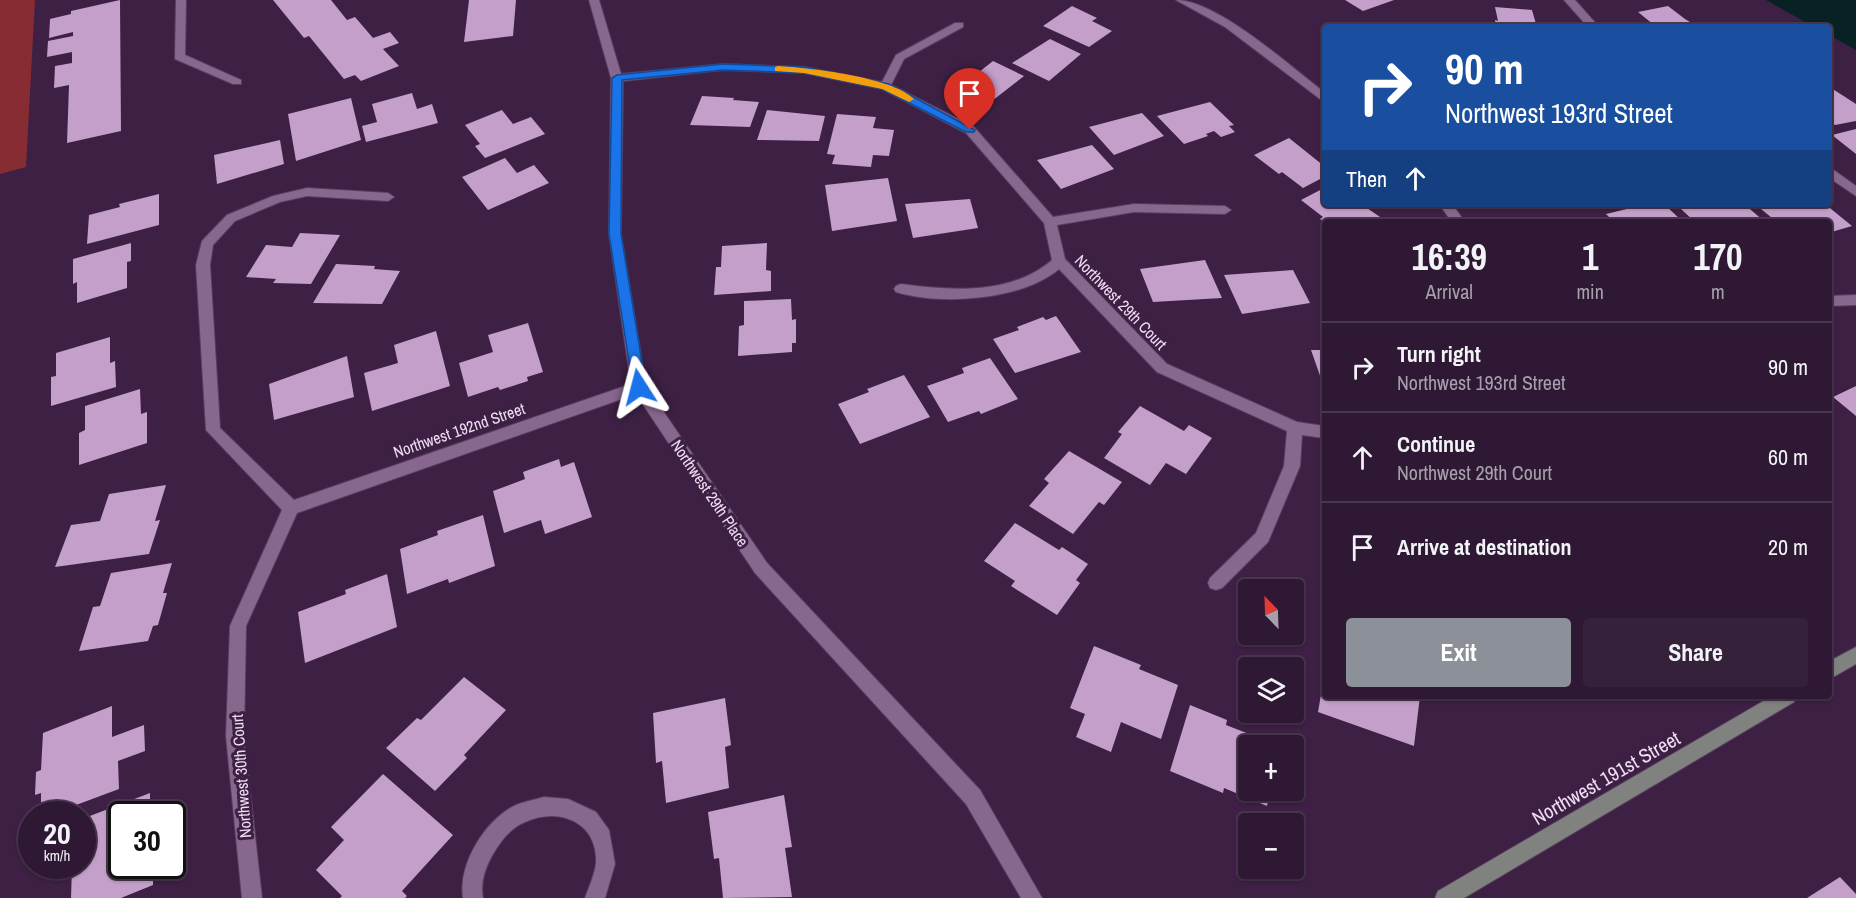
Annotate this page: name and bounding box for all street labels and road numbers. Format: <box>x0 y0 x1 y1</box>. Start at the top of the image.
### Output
street label: Northwest 29th Court <box>1070 250 1172 354</box>
street label: Northwest 192nd Street <box>390 397 528 463</box>
street label: Northwest 29th Place <box>666 435 754 551</box>
street label: Northwest 30th Court <box>226 713 256 839</box>
street label: Northwest 191st Street <box>1527 724 1685 831</box>

